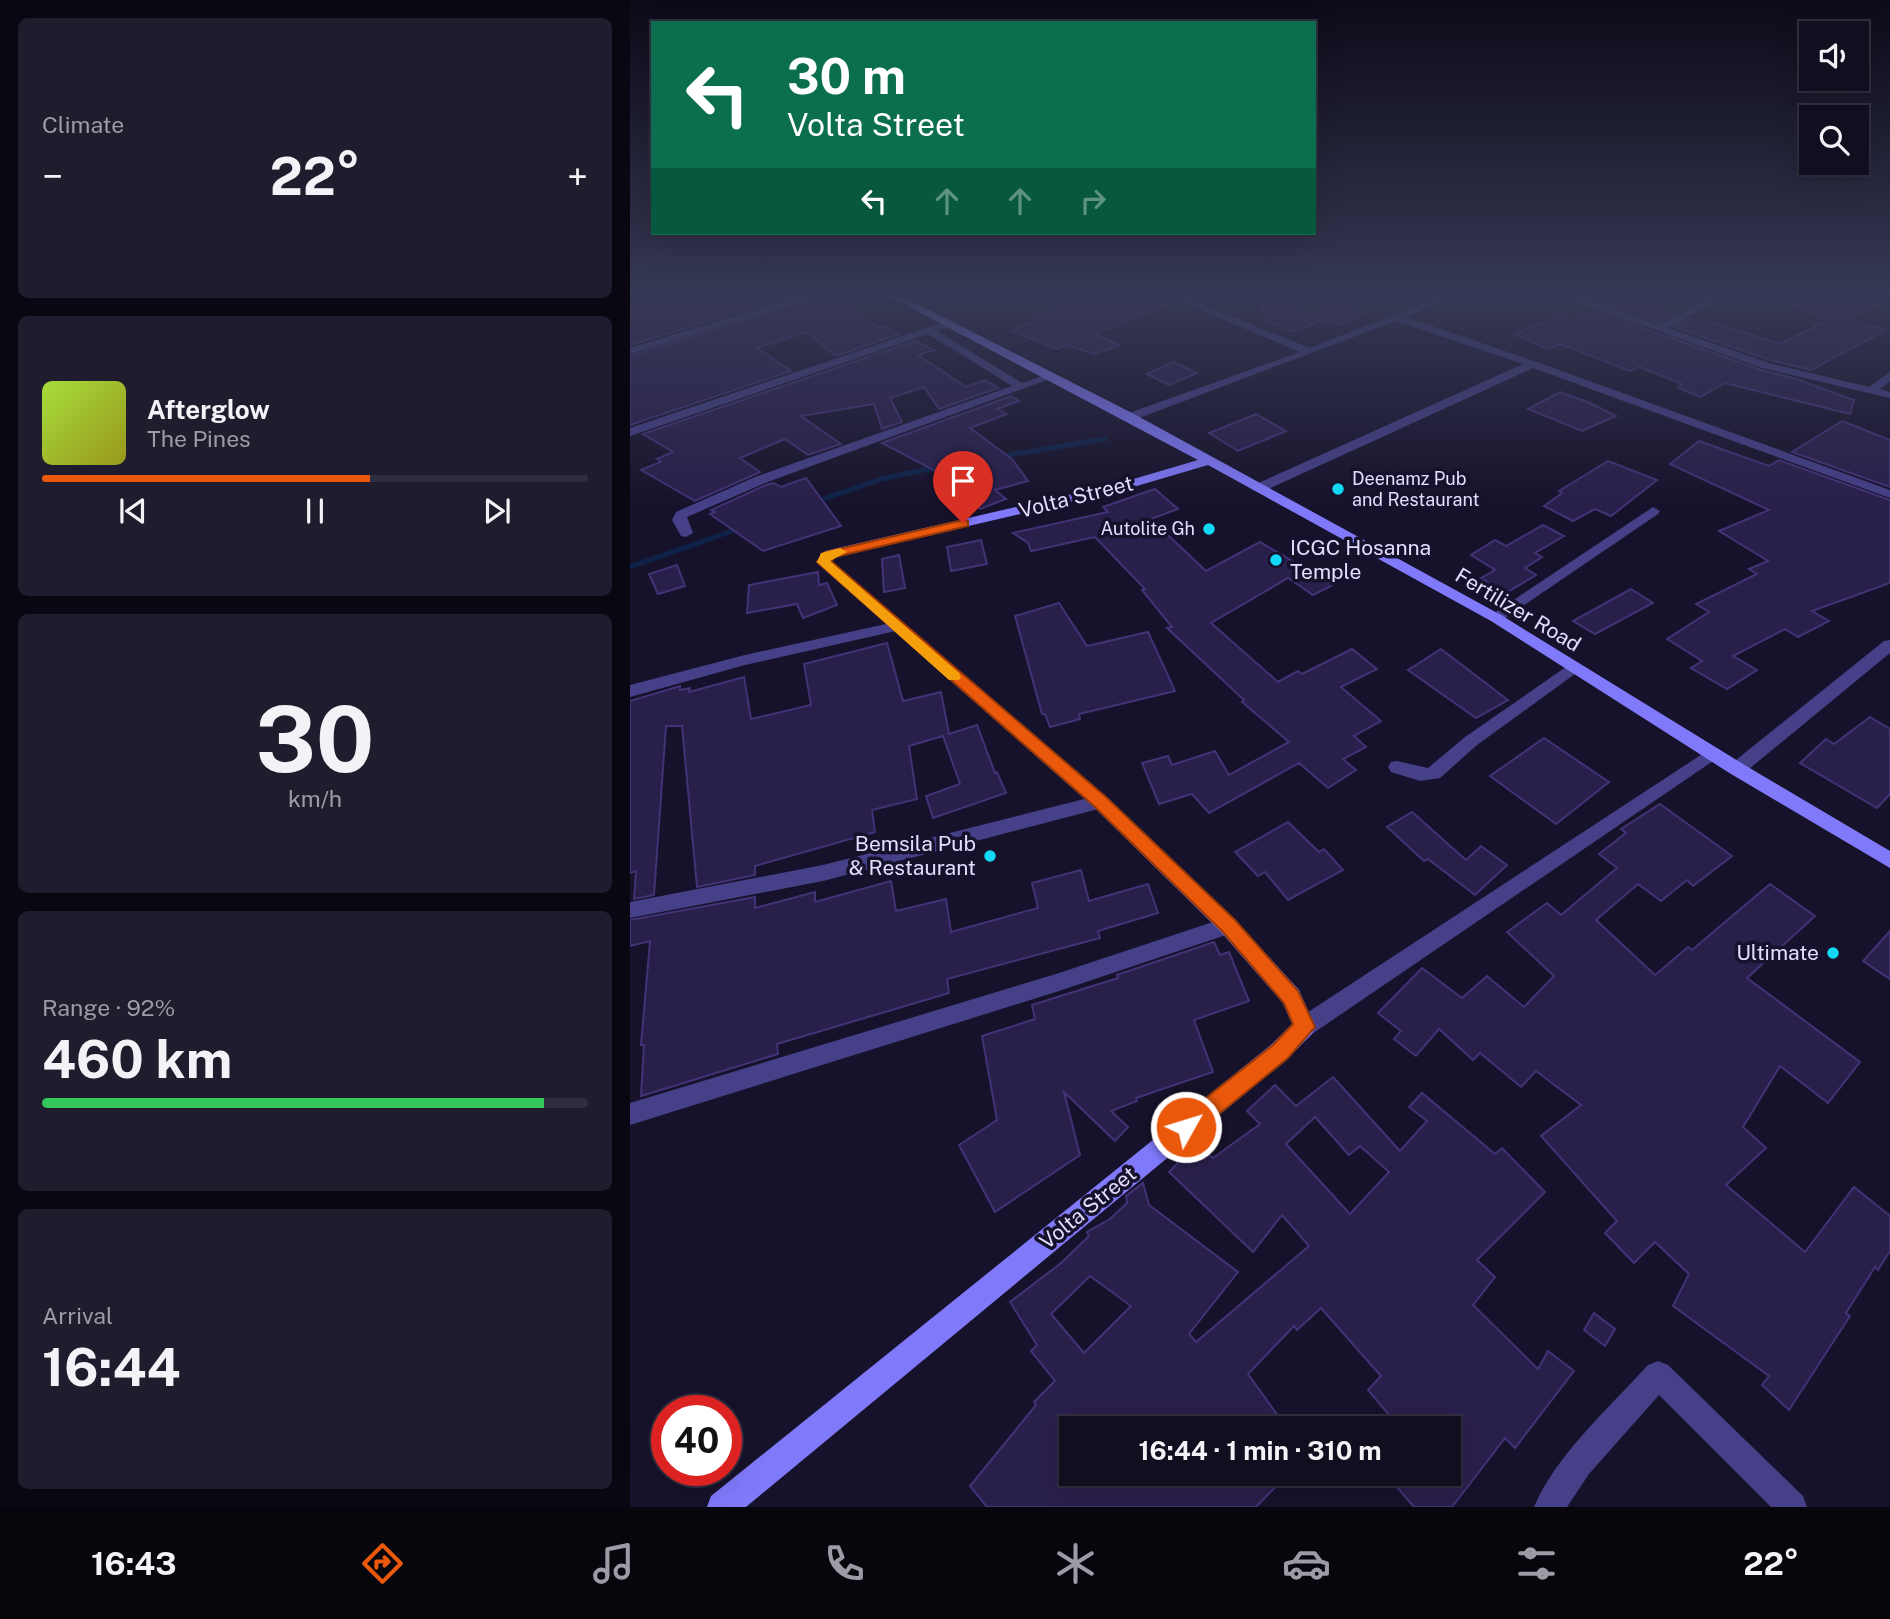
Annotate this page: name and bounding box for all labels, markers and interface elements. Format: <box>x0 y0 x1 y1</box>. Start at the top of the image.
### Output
map controls <box>1799 21 1869 175</box>
button: sound <box>1799 21 1869 91</box>
text: 30 m <box>787 47 906 105</box>
icon: left <box>672 49 763 140</box>
button: search <box>1799 105 1869 175</box>
text: Volta Street <box>787 106 965 143</box>
text: Climate <box>42 111 124 138</box>
text: 22° <box>270 146 360 207</box>
text: − <box>42 154 63 199</box>
text: + <box>567 154 588 199</box>
icon: left <box>855 182 893 220</box>
icon: ahead <box>928 182 966 220</box>
icon: ahead <box>1001 182 1039 220</box>
icon: right <box>1074 182 1112 220</box>
text: Afterglow <box>147 394 270 425</box>
text: The Pines <box>147 425 251 452</box>
pin <box>933 451 993 523</box>
icon: arrive <box>944 462 982 500</box>
place label: Deenamz Pub and Restaurant <box>1352 468 1480 510</box>
street label: Volta Street <box>1016 470 1136 523</box>
marker: Deenamz Pub and Restaurant <box>1330 481 1346 497</box>
icon: previous <box>114 492 152 530</box>
icon: pause <box>296 492 334 530</box>
icon: next <box>478 492 516 530</box>
place label: Autolite Gh <box>1100 518 1195 539</box>
marker: Autolite Gh <box>1201 521 1217 537</box>
place label: ICGC Hosanna Temple <box>1290 535 1431 584</box>
marker: ICGC Hosanna Temple <box>1268 552 1284 568</box>
street label: Fertilizer Road <box>1451 562 1586 657</box>
text: 30 <box>256 686 374 792</box>
text: km/h <box>288 785 342 812</box>
place label: Bemsila Pub & Restaurant <box>849 831 976 880</box>
marker: Bemsila Pub & Restaurant <box>982 848 998 864</box>
place label: Ultimate <box>1736 940 1819 965</box>
marker: Ultimate <box>1825 945 1841 961</box>
text: Range · 92% <box>42 994 175 1021</box>
text: 460 km <box>42 1029 232 1090</box>
position arrow <box>1149 1090 1223 1164</box>
street label: Volta Street <box>1034 1161 1141 1254</box>
text: Arrival <box>42 1302 113 1329</box>
text: 16:44 <box>42 1337 181 1398</box>
speed limit sign: 40 <box>651 1395 742 1486</box>
text: 16:44 · 1 min · 310 m <box>1138 1435 1382 1466</box>
icon: directions <box>358 1539 407 1588</box>
icon: music <box>589 1539 638 1588</box>
icon: phone <box>820 1539 869 1588</box>
icon: climate <box>1051 1539 1100 1588</box>
icon: car <box>1282 1539 1331 1588</box>
icon: filters <box>1512 1539 1561 1588</box>
text: 16:43 <box>91 1545 177 1582</box>
text: 22° <box>1743 1545 1799 1582</box>

